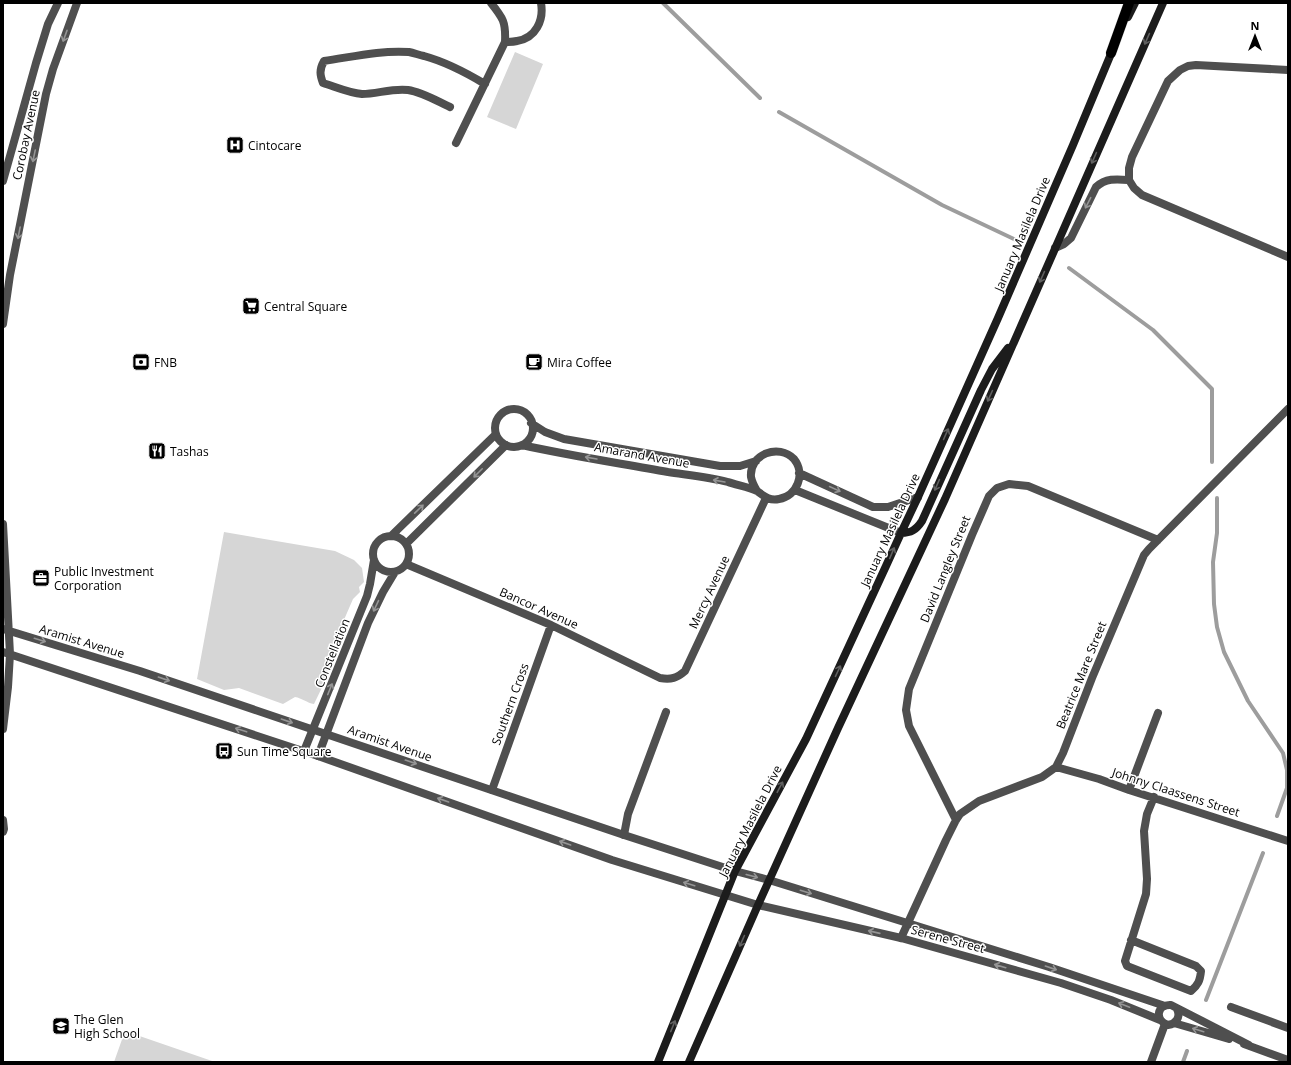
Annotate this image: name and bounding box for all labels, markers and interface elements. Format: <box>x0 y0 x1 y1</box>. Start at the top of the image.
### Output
north arrow <box>1235 16 1275 56</box>
text: N <box>1251 18 1259 33</box>
one-way arrow <box>61 29 69 41</box>
one-way arrow <box>1143 32 1150 44</box>
street label: Corobay Avenue <box>8 88 44 182</box>
hospital icon: Cintocare <box>225 135 245 155</box>
place label: Cintocare <box>248 137 302 154</box>
one-way arrow <box>29 149 37 162</box>
one-way arrow <box>1090 151 1098 163</box>
street label: January Masilela Drive <box>990 174 1054 295</box>
one-way arrow <box>1083 197 1091 209</box>
one-way arrow <box>14 226 22 239</box>
one-way arrow <box>1038 270 1045 282</box>
supermarket icon: Central Square <box>241 296 261 316</box>
place label: Central Square <box>264 298 348 315</box>
bank icon: FNB <box>131 352 151 372</box>
cafe icon: Mira Coffee <box>524 352 544 372</box>
place label: FNB <box>154 354 177 371</box>
place label: Mira Coffee <box>547 354 612 371</box>
one-way arrow <box>986 389 993 401</box>
one-way arrow <box>943 429 950 441</box>
street label: Amarand Avenue <box>593 438 691 472</box>
restaurant icon: Tashas <box>147 441 167 461</box>
place label: Tashas <box>170 443 209 460</box>
one-way arrow <box>585 454 598 462</box>
one-way arrow <box>473 468 483 478</box>
street label: January Masilela Drive <box>856 470 924 590</box>
one-way arrow <box>713 477 726 485</box>
one-way arrow <box>933 478 941 490</box>
one-way arrow <box>828 486 840 493</box>
one-way arrow <box>414 504 424 513</box>
street label: David Langley Street <box>916 513 974 625</box>
one-way arrow <box>889 547 896 559</box>
street label: Mercy Avenue <box>685 552 734 631</box>
place label: Public Investment Corporation <box>54 563 154 594</box>
office icon: Public Investment Corporation <box>31 568 51 588</box>
street label: Bancor Avenue <box>497 583 581 633</box>
one-way arrow <box>372 600 379 612</box>
street label: Constellation <box>310 616 354 690</box>
street label: Beatrice Mare Street <box>1052 619 1110 731</box>
street label: Aramist Avenue <box>37 620 127 662</box>
one-way arrow <box>34 637 47 644</box>
street label: Southern Cross <box>487 660 533 747</box>
one-way arrow <box>835 665 842 677</box>
one-way arrow <box>158 676 171 683</box>
one-way arrow <box>327 684 334 696</box>
one-way arrow <box>281 717 293 725</box>
street label: Aramist Avenue <box>346 721 435 765</box>
one-way arrow <box>234 726 247 733</box>
bus stop icon: Sun Time Square <box>214 741 234 761</box>
place label: Sun Time Square <box>237 743 332 760</box>
one-way arrow <box>404 759 416 767</box>
street label: January Masilela Drive <box>714 762 786 881</box>
street label: Johnny Claassens Street <box>1109 763 1242 821</box>
one-way arrow <box>777 781 784 793</box>
one-way arrow <box>436 796 449 803</box>
one-way arrow <box>560 839 572 847</box>
one-way arrow <box>745 872 758 880</box>
one-way arrow <box>683 879 695 887</box>
one-way arrow <box>800 889 813 896</box>
street label: Serene Street <box>909 921 987 957</box>
one-way arrow <box>868 928 881 936</box>
one-way arrow <box>738 935 745 947</box>
one-way arrow <box>994 962 1007 969</box>
one-way arrow <box>1044 965 1057 972</box>
one-way arrow <box>1118 1001 1130 1009</box>
place label: The Glen High School <box>74 1011 140 1042</box>
school or university icon: The Glen High School <box>51 1016 71 1036</box>
one-way arrow <box>669 1020 677 1032</box>
one-way arrow <box>1192 1026 1205 1033</box>

